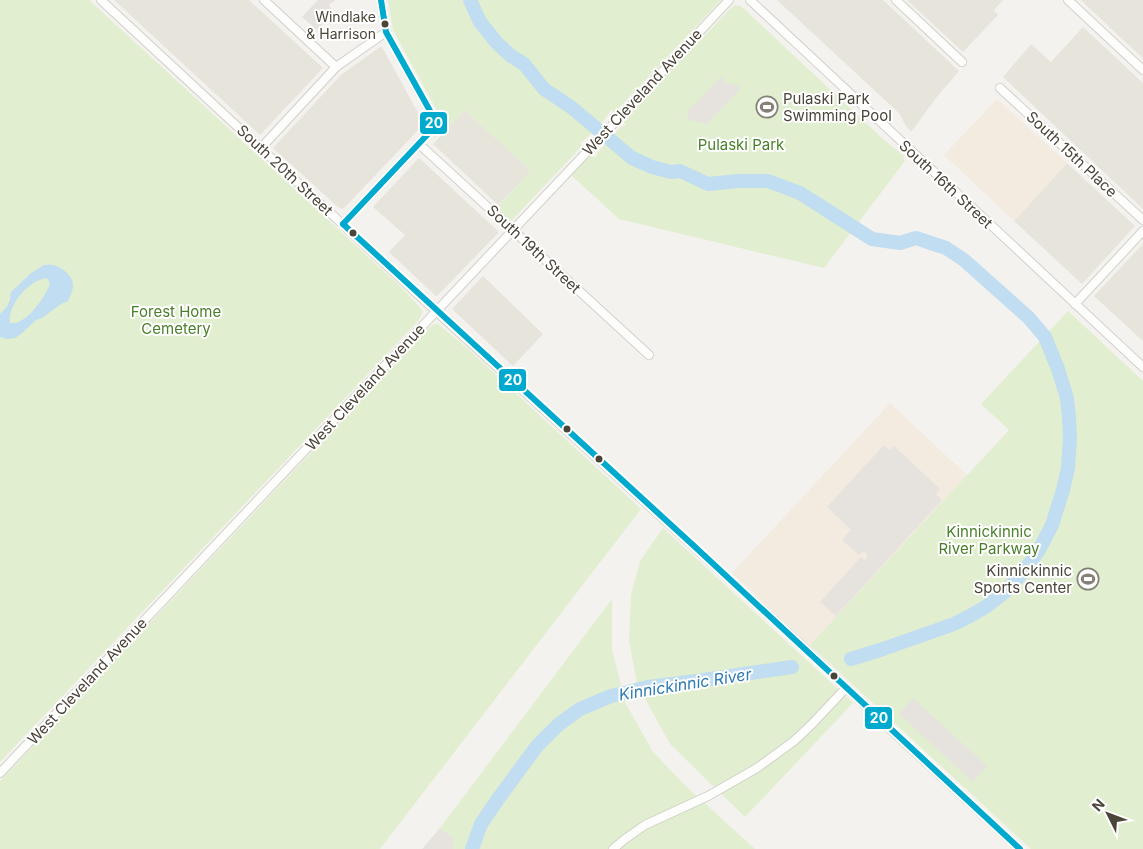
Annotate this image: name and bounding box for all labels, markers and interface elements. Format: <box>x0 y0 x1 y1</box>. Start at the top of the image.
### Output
place label: Windlake & Harrison <box>306 8 376 42</box>
marker: Windlake & Harrison <box>380 19 390 29</box>
street label: West Cleveland Avenue <box>578 25 706 159</box>
place label: Pulaski Park Swimming Pool <box>783 89 892 125</box>
sports icon: Pulaski Park Swimming Pool <box>755 95 779 119</box>
street label: South 15th Place <box>1022 107 1122 201</box>
line badge: 20 <box>419 111 448 135</box>
text: 20 <box>425 114 443 131</box>
street label: South 20th Street <box>233 121 337 220</box>
park label: Pulaski Park <box>698 135 785 154</box>
street label: South 16th Street <box>895 136 997 232</box>
street label: South 19th Street <box>483 201 585 297</box>
unlabelled marker <box>348 228 358 238</box>
park label: Forest Home Cemetery <box>131 302 221 338</box>
street label: West Cleveland Avenue <box>301 320 429 454</box>
line badge: 20 <box>498 368 527 392</box>
text: 20 <box>504 371 522 388</box>
unlabelled marker <box>562 424 572 434</box>
unlabelled marker <box>594 454 604 464</box>
park label: Kinnickinnic River Parkway <box>938 522 1040 558</box>
place label: Kinnickinnic Sports Center <box>974 561 1072 597</box>
sports icon: Kinnickinnic Sports Center <box>1076 567 1100 591</box>
street label: West Cleveland Avenue <box>23 614 151 748</box>
water label: Kinnickinnic River <box>617 663 754 704</box>
unlabelled marker <box>829 671 839 681</box>
line badge: 20 <box>864 706 893 730</box>
text: 20 <box>870 709 888 726</box>
north arrow <box>1083 789 1133 839</box>
text: N <box>1088 795 1108 815</box>

